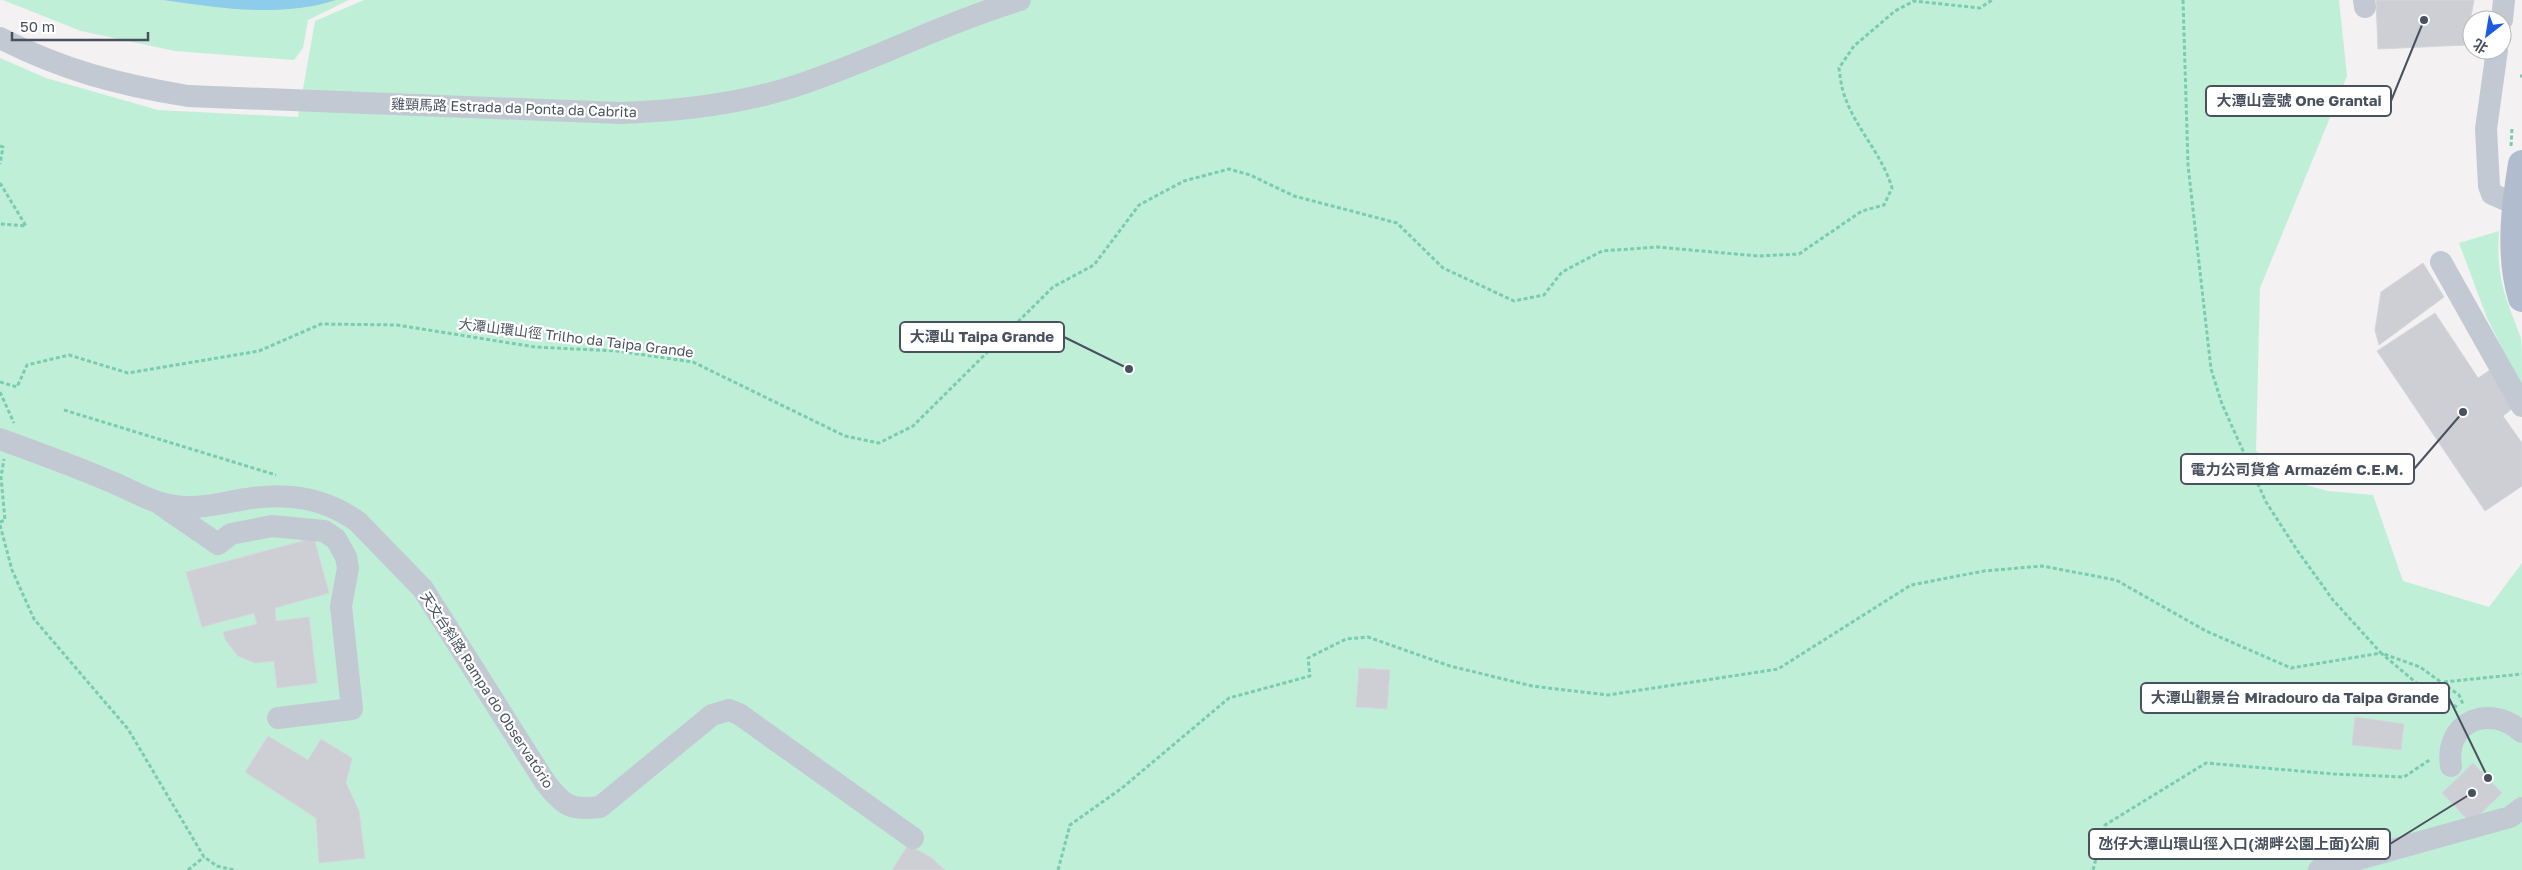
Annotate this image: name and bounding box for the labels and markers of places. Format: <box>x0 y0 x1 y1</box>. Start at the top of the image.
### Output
callout: 大潭山壹號 One Grantai <box>2206 86 2391 116</box>
callout: 大潭山 Taipa Grande <box>900 322 1064 352</box>
callout: 電力公司貨倉 Armazém C.E.M. <box>2181 454 2414 484</box>
callout: 大潭山觀景台 Miradouro da Taipa Grande <box>2141 683 2449 713</box>
callout: 氹仔大潭山環山徑入口(湖畔公園上面)公廁 <box>2089 829 2390 859</box>

